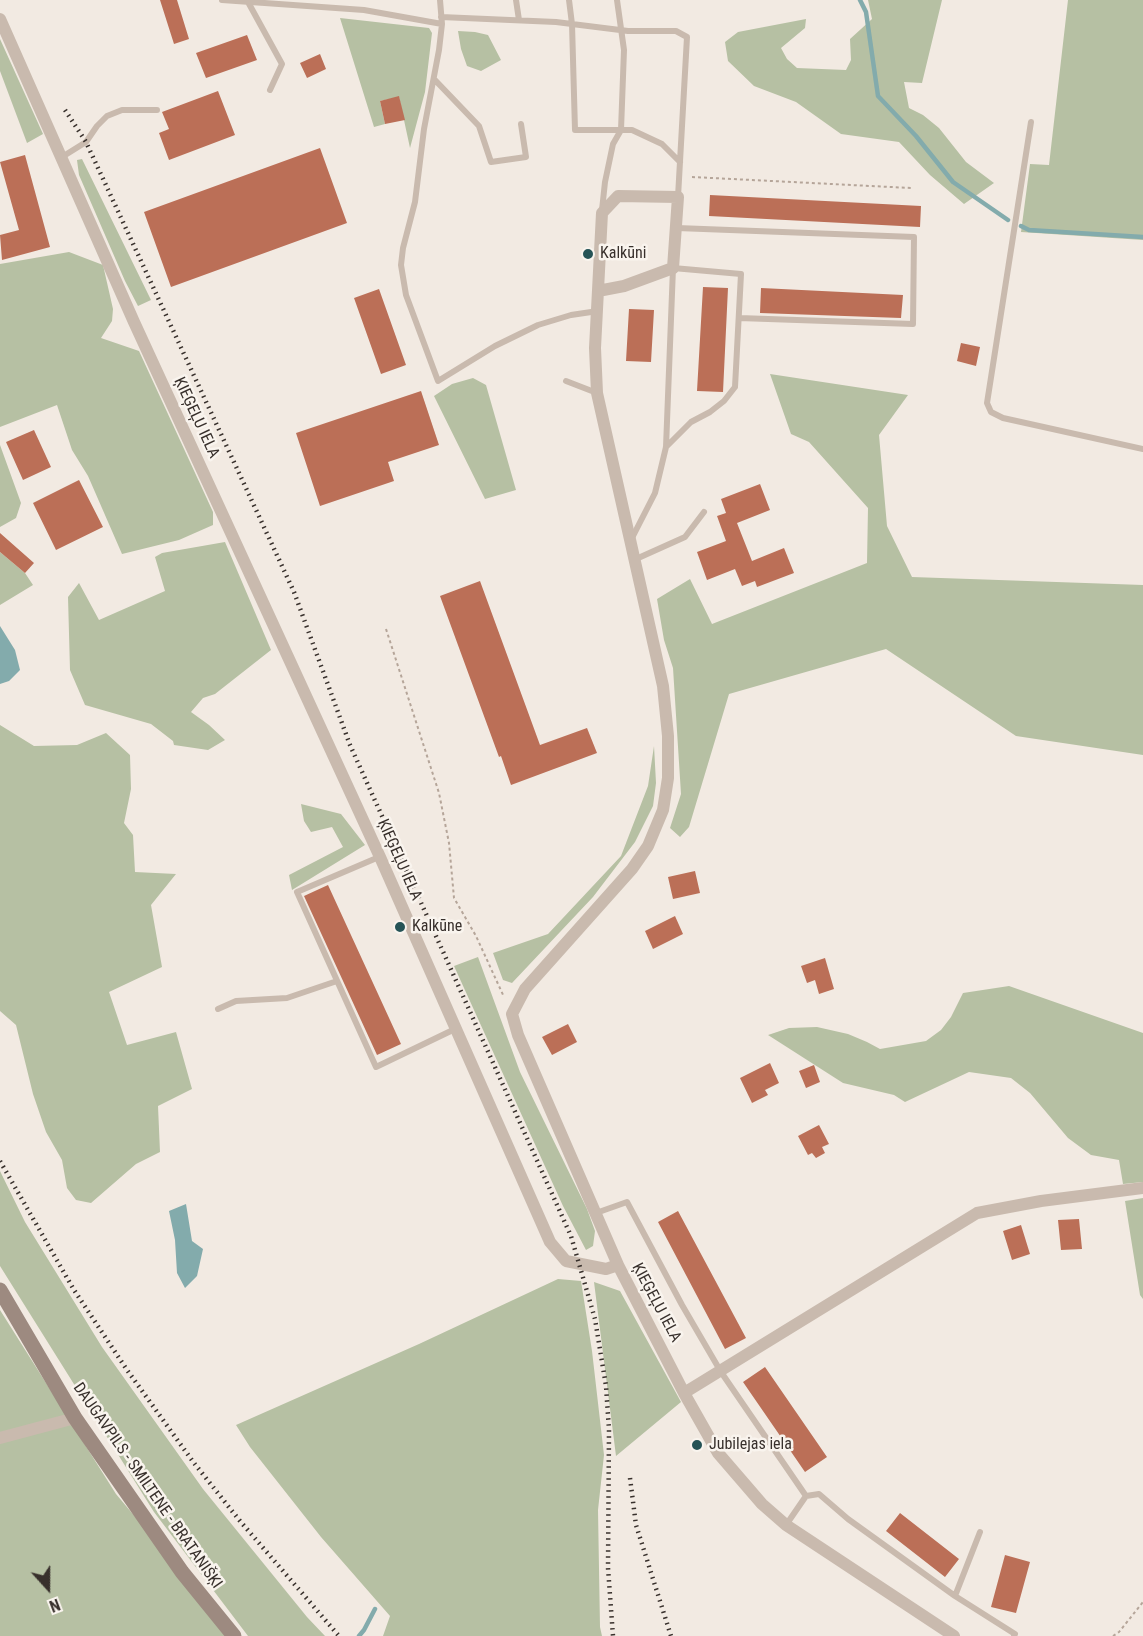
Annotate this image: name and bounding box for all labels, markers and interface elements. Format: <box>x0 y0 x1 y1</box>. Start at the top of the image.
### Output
place label: Kalkūni <box>600 244 646 264</box>
marker: Kalkūni <box>581 247 595 261</box>
street label: ĶIEĢEĻU IELA <box>169 375 223 461</box>
street label: ĶIEĢEĻU IELA <box>373 816 425 904</box>
place label: Kalkūne <box>412 917 462 937</box>
marker: Kalkūne <box>393 920 407 934</box>
street label: ĶIEĢEĻU IELA <box>627 1260 685 1346</box>
street label: DAUGAVPILS - SMILTENE - BRATANIŠĶI <box>68 1379 226 1593</box>
place label: Jubilejas iela <box>709 1435 792 1455</box>
marker: Jubilejas iela <box>690 1438 704 1452</box>
north arrow <box>18 1558 78 1618</box>
text: N <box>47 1595 63 1616</box>

